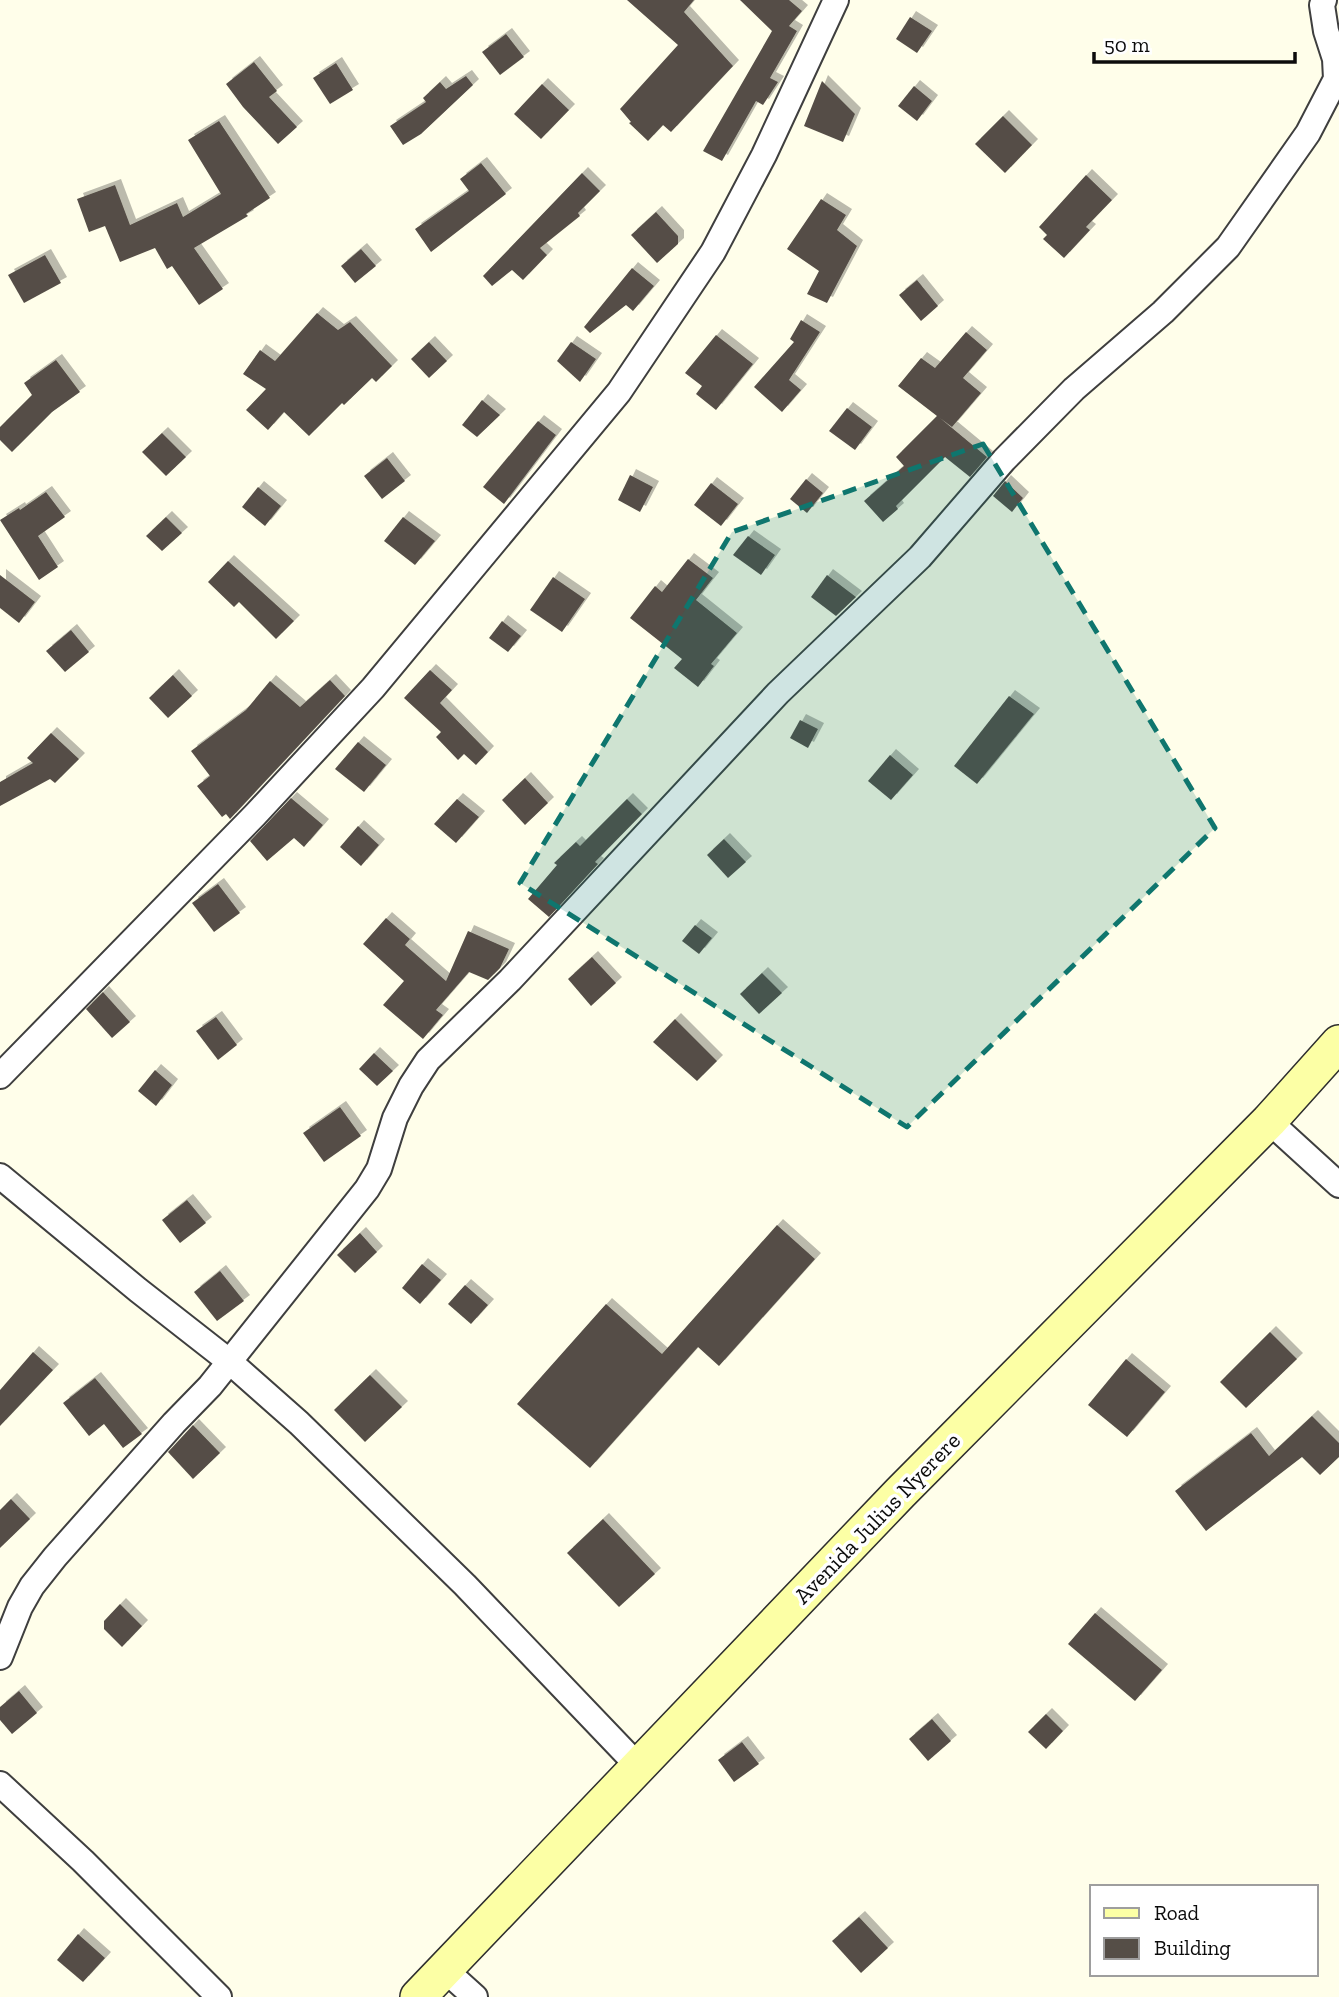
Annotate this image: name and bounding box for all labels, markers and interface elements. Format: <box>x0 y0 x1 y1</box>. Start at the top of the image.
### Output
scale bar <box>1094 21 1295 65</box>
text: 50 m <box>1104 32 1150 57</box>
street label: Avenida Julius Nyerere <box>788 1427 966 1609</box>
legend <box>1090 1885 1318 1976</box>
text: Road <box>1154 1900 1200 1925</box>
text: Building <box>1154 1935 1231 1960</box>

